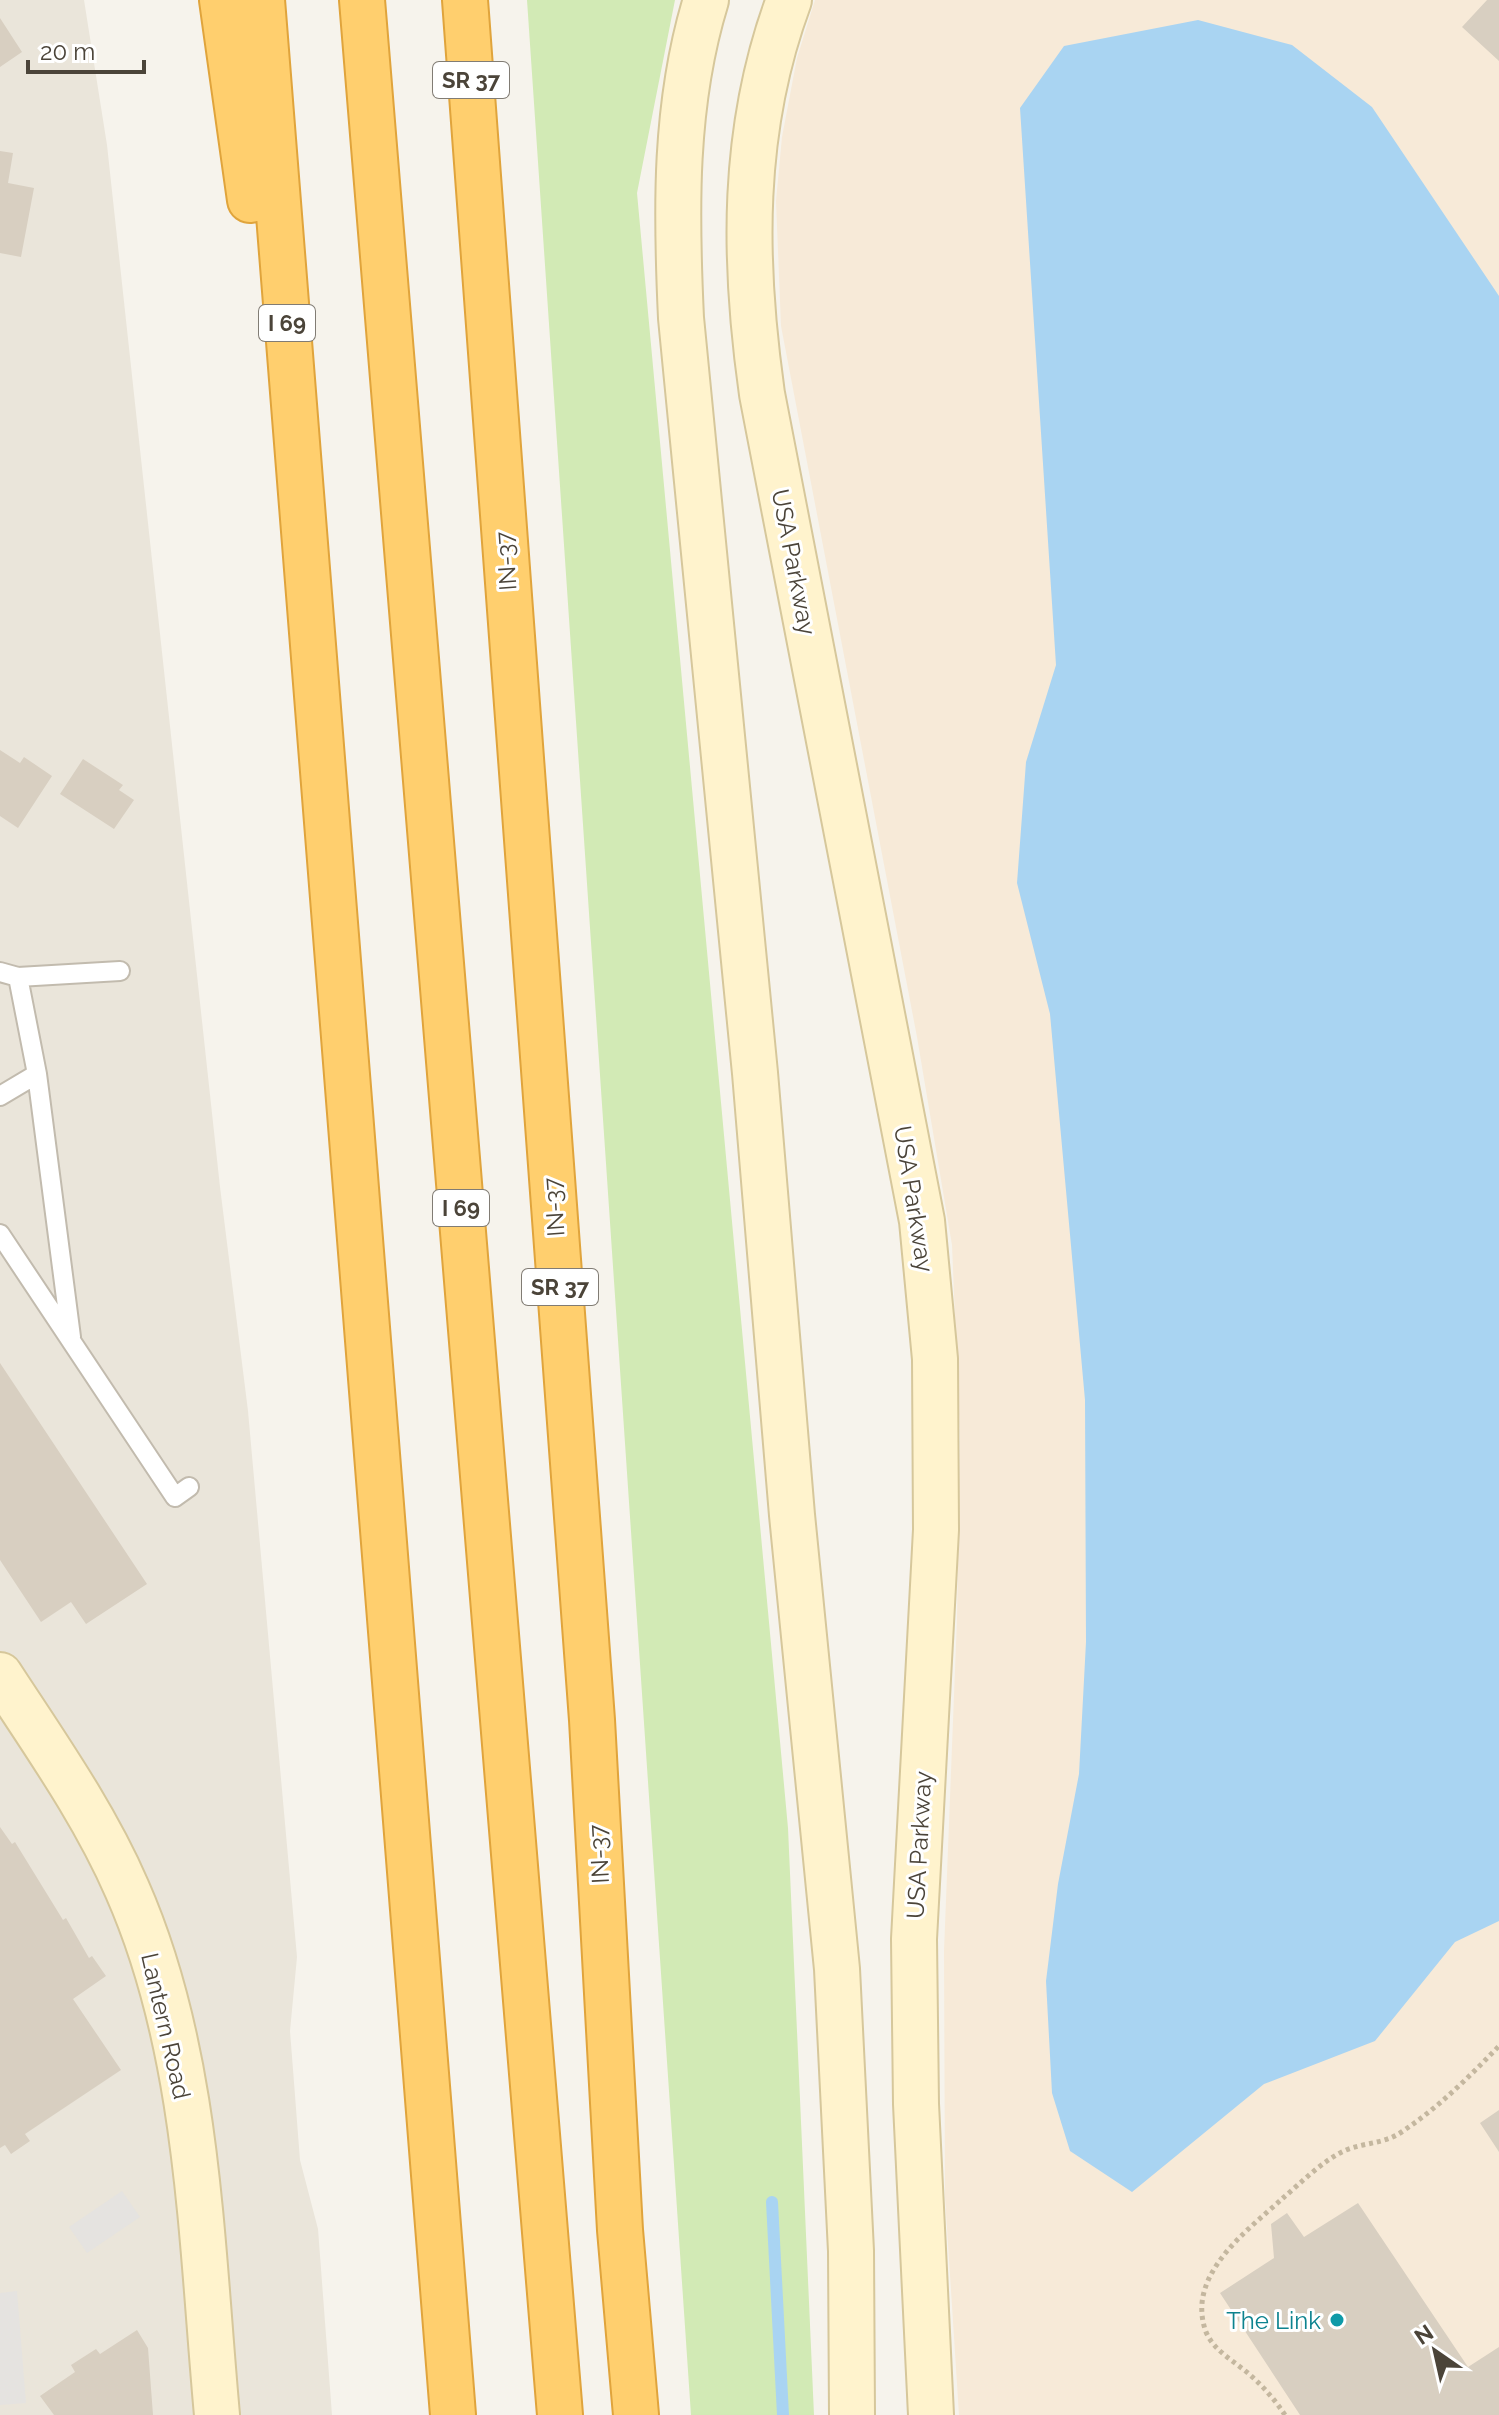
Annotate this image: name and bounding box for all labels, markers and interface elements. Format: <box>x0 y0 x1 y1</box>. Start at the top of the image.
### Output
scale bar <box>28 24 144 74</box>
text: 20 m <box>40 37 95 66</box>
road number: SR 37 <box>433 62 509 98</box>
road number: I 69 <box>259 305 315 341</box>
street label: USA Parkway <box>766 487 822 637</box>
street label: IN-37 <box>489 530 523 592</box>
street label: USA Parkway <box>888 1124 940 1274</box>
street label: IN-37 <box>537 1176 571 1238</box>
road number: I 69 <box>433 1190 489 1226</box>
road number: SR 37 <box>522 1269 598 1305</box>
street label: USA Parkway <box>901 1770 937 1920</box>
street label: IN-37 <box>583 1823 615 1884</box>
street label: Lantern Road <box>135 1950 197 2102</box>
place label: The Link <box>1226 2306 1321 2335</box>
marker: The Link <box>1328 2311 1346 2329</box>
north arrow <box>1395 2311 1475 2391</box>
text: N <box>1410 2319 1438 2350</box>

